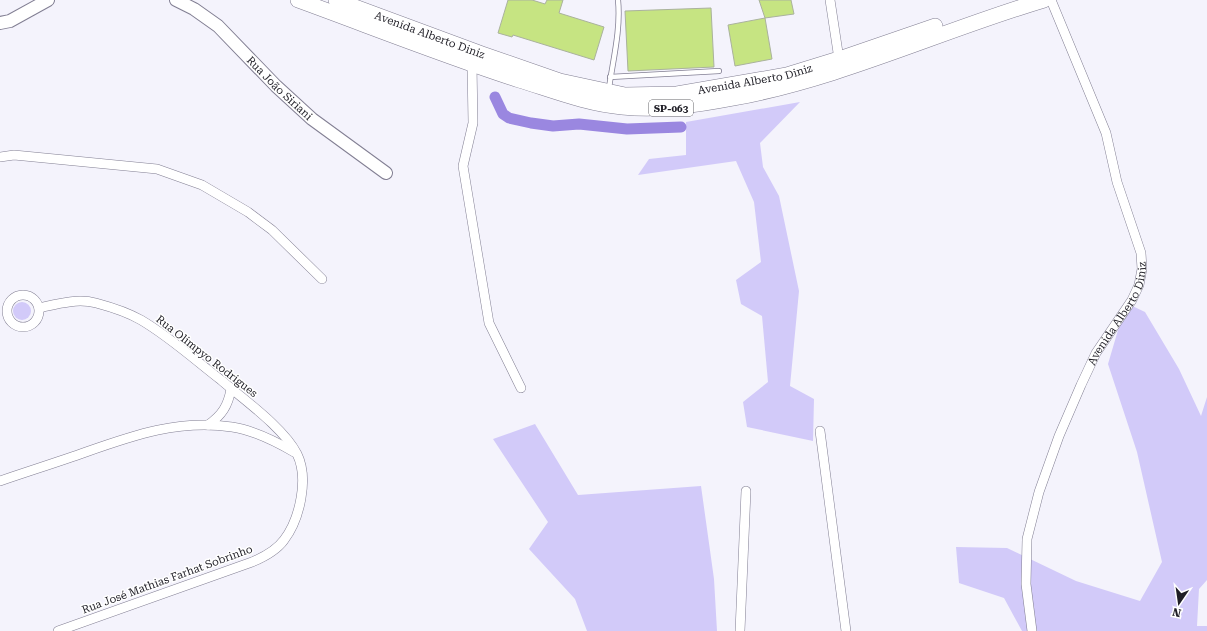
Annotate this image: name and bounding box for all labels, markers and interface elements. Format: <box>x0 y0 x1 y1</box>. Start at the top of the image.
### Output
street label: Avenida Alberto Diniz <box>373 9 486 61</box>
street label: Rua João Siriani <box>244 54 315 123</box>
street label: Avenida Alberto Diniz <box>697 62 814 97</box>
road number: SP-063 <box>649 100 693 116</box>
street label: Avenida Alberto Diniz <box>1085 261 1149 367</box>
street label: Rua Olimpyo Rodrigues <box>153 313 260 400</box>
street label: Rua José Mathias Farhat Sobrinho <box>80 542 255 616</box>
north arrow <box>1159 583 1199 623</box>
text: N <box>1171 605 1182 620</box>

